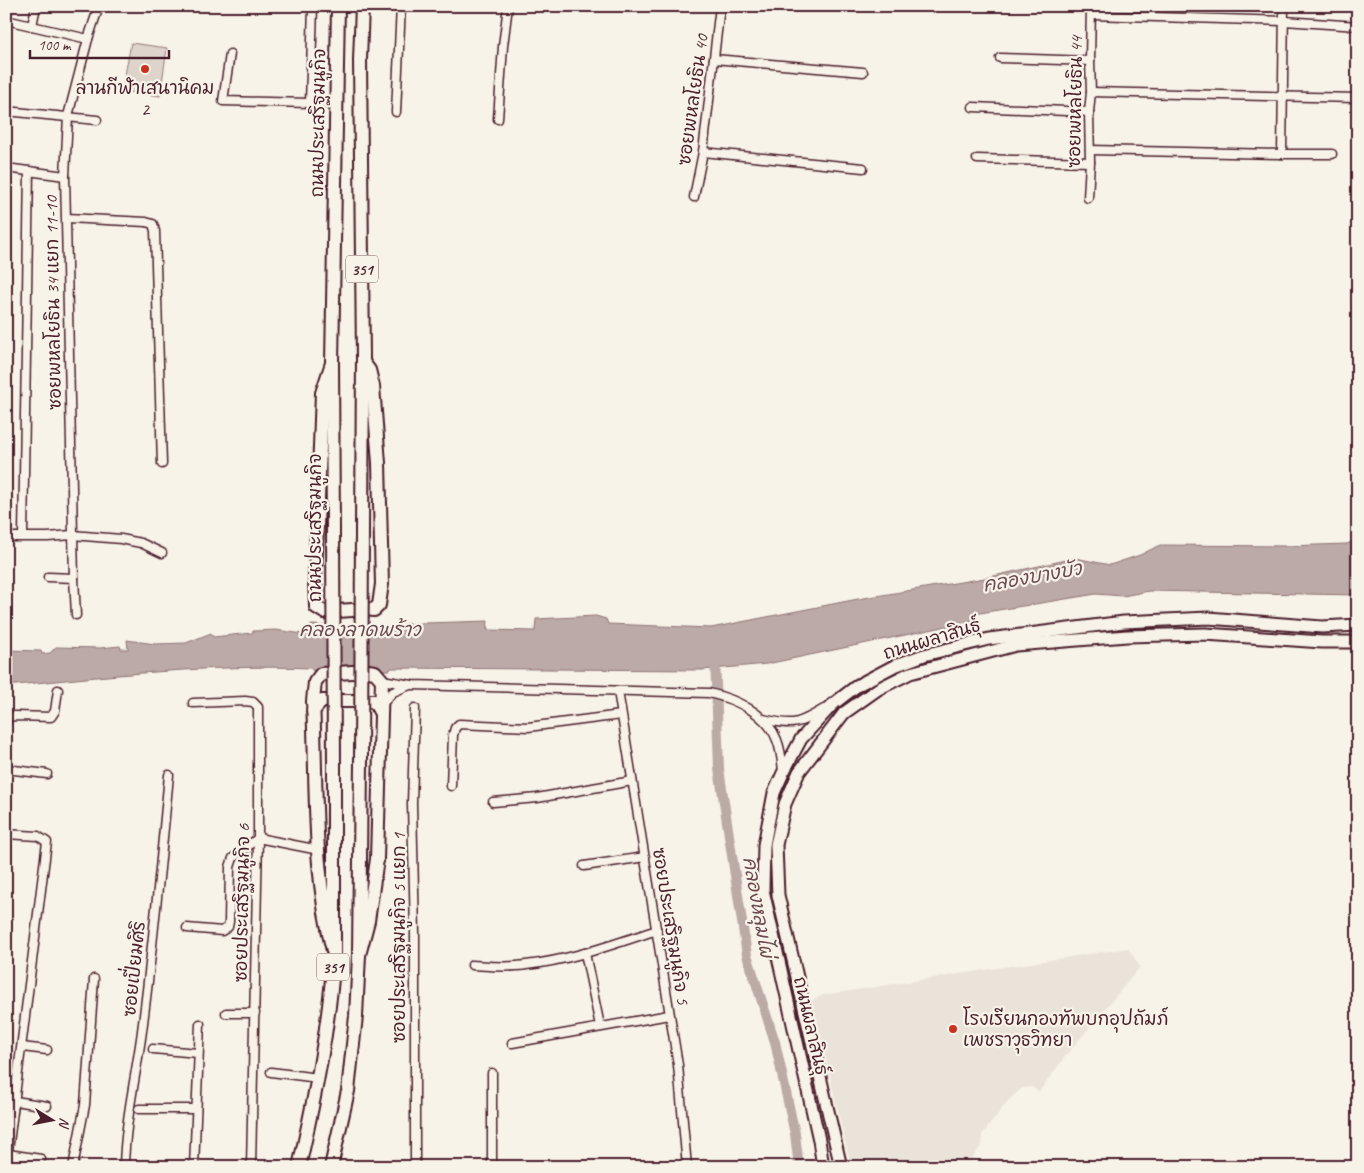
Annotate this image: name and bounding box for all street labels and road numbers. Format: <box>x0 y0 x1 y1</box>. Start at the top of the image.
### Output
street label: ซอยพหลโยธิน 40 <box>671 31 713 167</box>
street label: ซอยพหลโยธิน 44 <box>1061 34 1087 168</box>
street label: ถนนประเสริฐมนูกิจ <box>306 48 333 198</box>
street label: ซอยพหลโยธิน 34 แยก 11-10 <box>38 194 66 410</box>
road number: 351 <box>346 255 378 282</box>
street label: ถนนประเสริฐมนูกิจ <box>304 454 329 602</box>
street label: ถนนผลาสินธุ์ <box>880 612 984 667</box>
street label: ซอยประเสริฐมนูกิจ 6 <box>230 823 257 982</box>
street label: ซอยประเสริฐมนูกิจ 5 แยก 1 <box>388 832 413 1043</box>
street label: ซอยประเสริฐมนูกิจ 5 <box>645 846 694 1007</box>
street label: ซอยเปี่ยมศิริ <box>111 919 150 1018</box>
road number: 351 <box>317 954 349 980</box>
street label: ถนนผลาสินธุ์ <box>786 974 835 1078</box>

